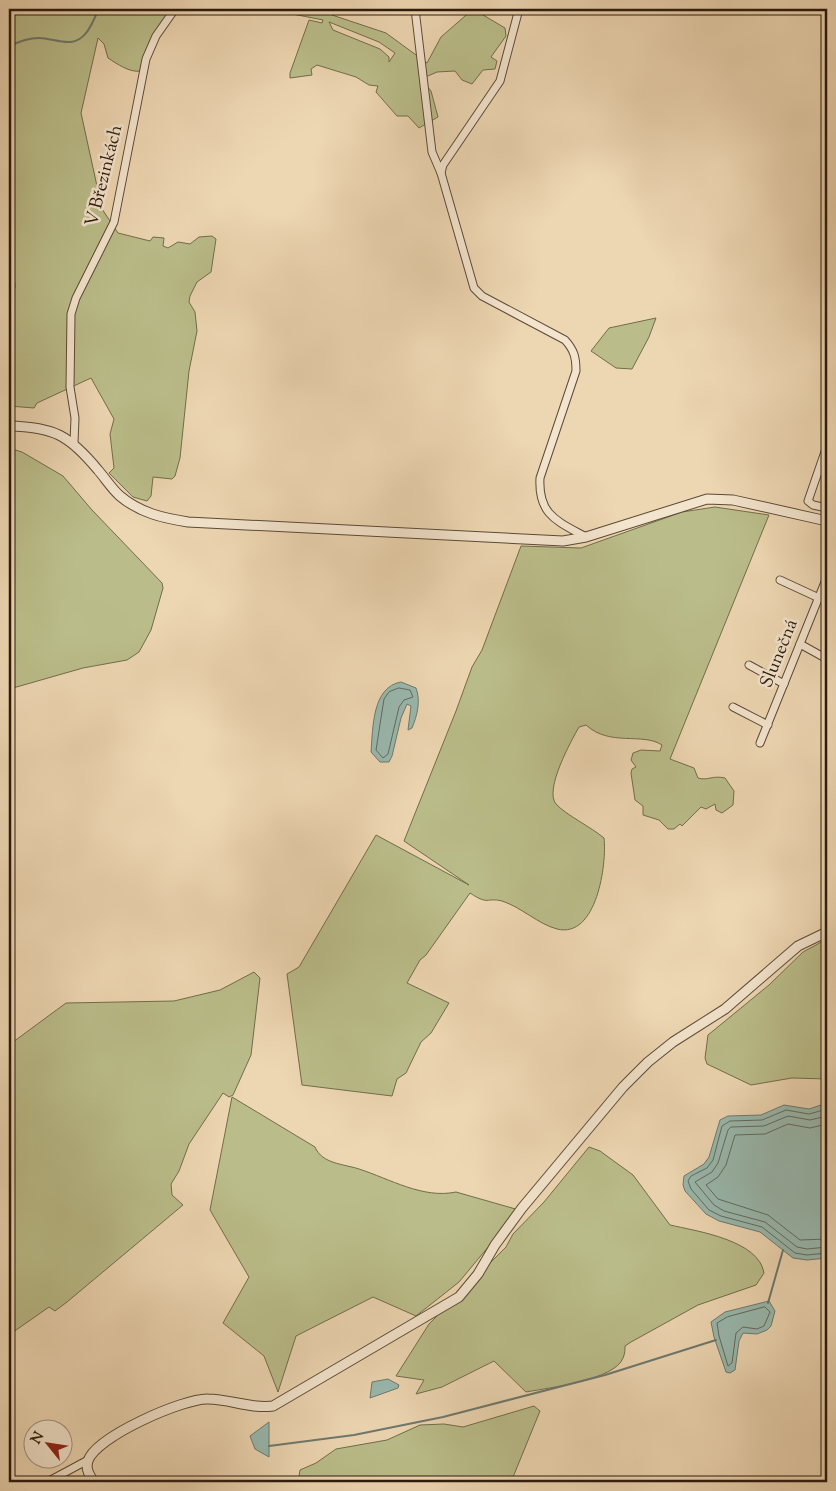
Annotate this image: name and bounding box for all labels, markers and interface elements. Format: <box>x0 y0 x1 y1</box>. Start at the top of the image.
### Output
street label: V Březinkách <box>80 122 130 230</box>
street label: Slunečná <box>754 616 806 692</box>
north arrow <box>22 1418 72 1468</box>
text: N <box>27 1429 50 1448</box>

